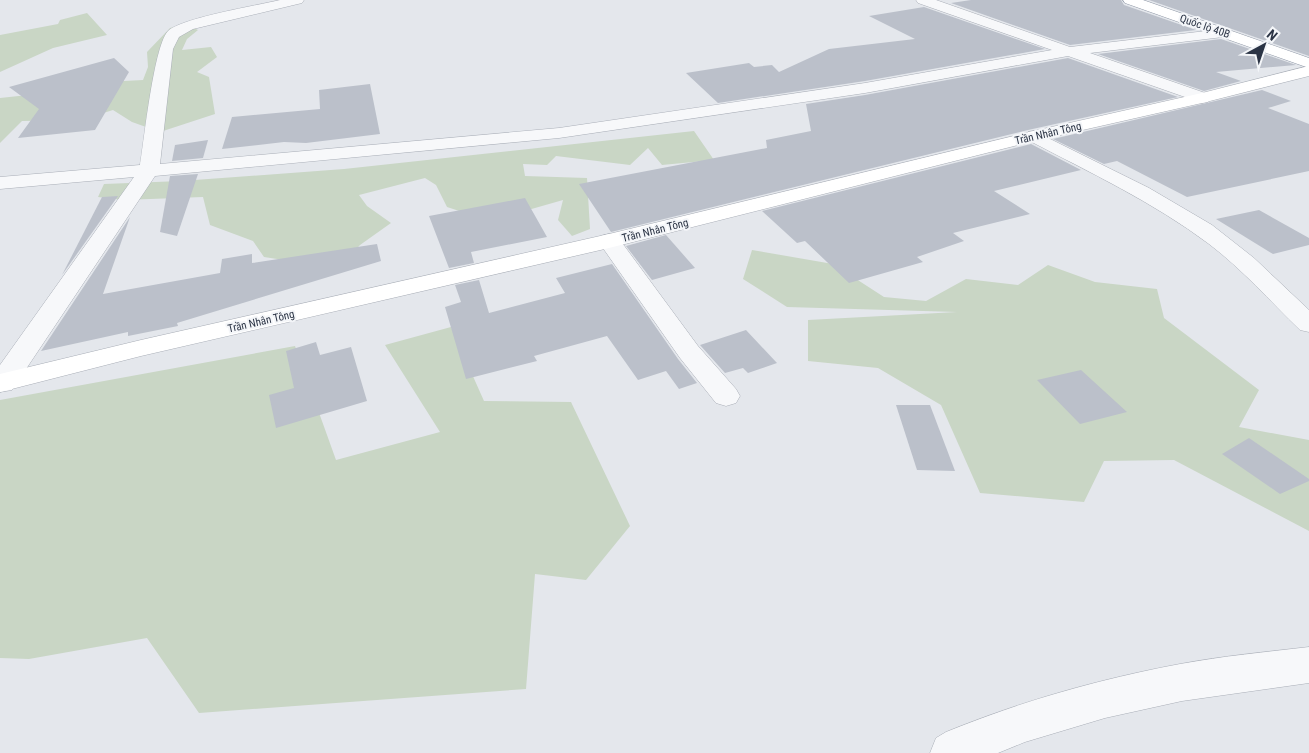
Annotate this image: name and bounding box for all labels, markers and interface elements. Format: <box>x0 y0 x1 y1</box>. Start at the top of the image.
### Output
street label: Quốc lộ 40B <box>1178 12 1232 41</box>
north arrow <box>1239 20 1289 70</box>
text: N <box>1264 26 1281 44</box>
street label: Trần Nhân Tông <box>1013 119 1083 147</box>
street label: Trần Nhân Tông <box>621 216 690 245</box>
street label: Trần Nhân Tông <box>226 307 296 335</box>

